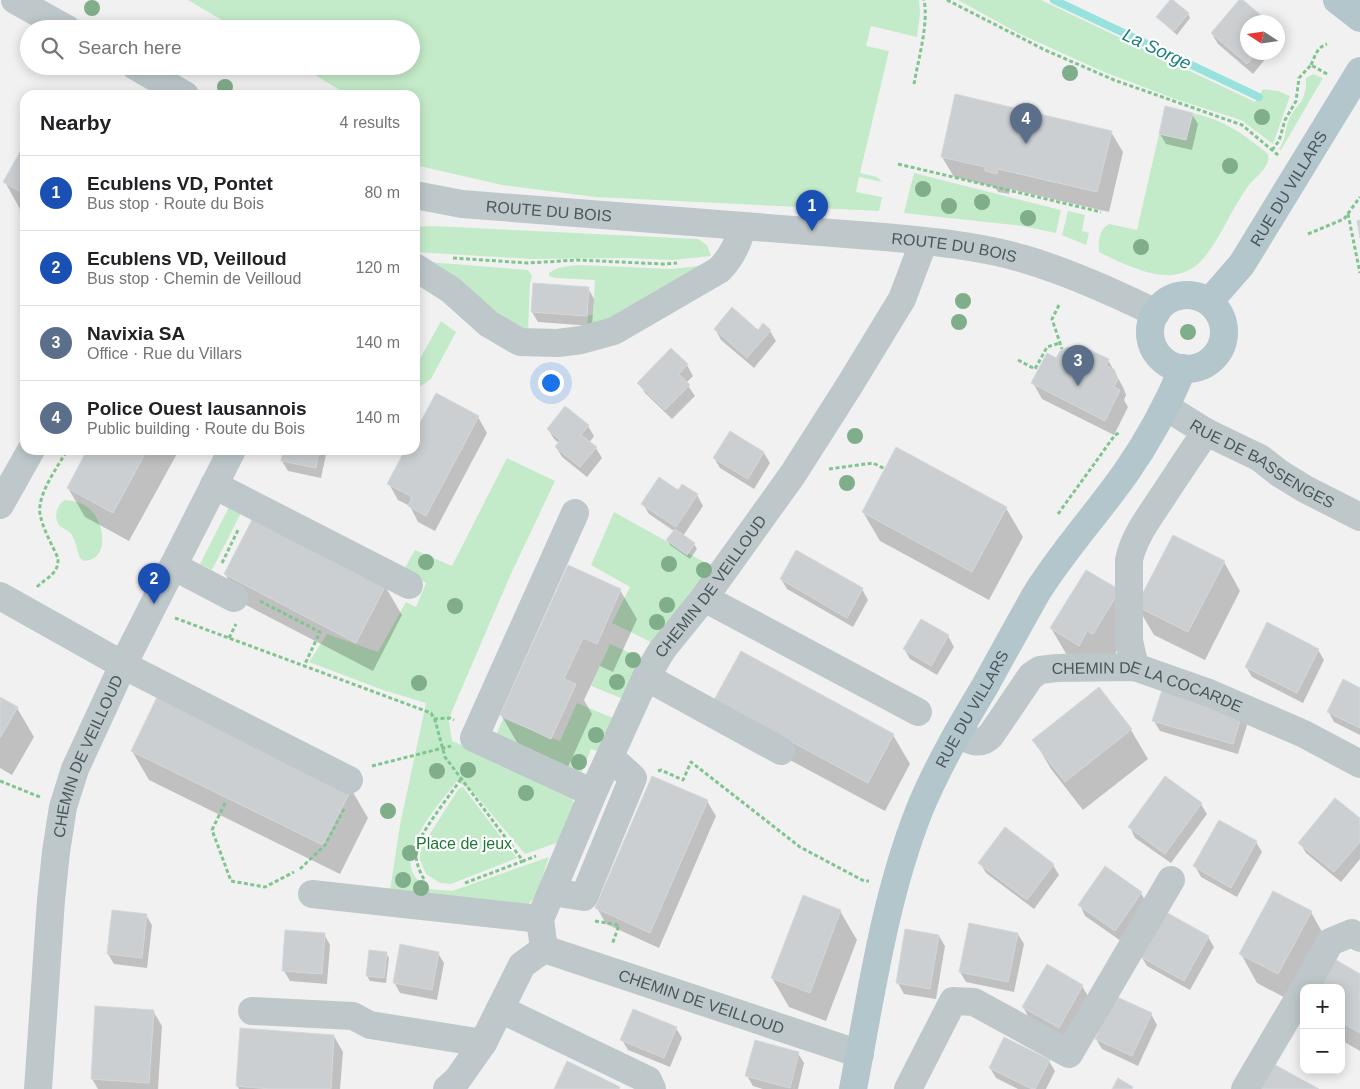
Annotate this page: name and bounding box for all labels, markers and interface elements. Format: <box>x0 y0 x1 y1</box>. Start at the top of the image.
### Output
north arrow <box>1240 15 1285 60</box>
search box <box>20 20 420 75</box>
water label: La Sorge <box>1120 24 1194 74</box>
icon: search <box>38 34 66 62</box>
text: Search here <box>78 37 182 58</box>
pin: 4 <box>1010 103 1042 144</box>
text: Nearby <box>40 111 111 134</box>
text: 4 results <box>340 114 400 131</box>
street label: RUE DU VILLARS <box>1247 128 1330 249</box>
text: Ecublens VD, Pontet <box>87 173 273 194</box>
text: 1 <box>52 184 60 201</box>
text: 80 m <box>364 184 400 201</box>
pin: 1 <box>796 190 828 231</box>
text: Bus stop · Route du Bois <box>87 195 264 212</box>
street label: ROUTE DU BOIS <box>485 198 612 225</box>
street label: ROUTE DU BOIS <box>891 230 1019 266</box>
text: Ecublens VD, Veilloud <box>87 248 287 269</box>
text: 2 <box>52 259 60 276</box>
text: 120 m <box>356 259 400 276</box>
text: Bus stop · Chemin de Veilloud <box>87 270 301 287</box>
text: Navixia SA <box>87 323 185 344</box>
text: 3 <box>52 334 60 351</box>
text: 140 m <box>356 334 400 351</box>
text: Office · Rue du Villars <box>87 345 242 362</box>
pin: 3 <box>1062 345 1094 386</box>
your location <box>538 370 564 396</box>
text: Police Ouest lausannois <box>87 398 307 419</box>
text: 4 <box>52 409 60 426</box>
text: 140 m <box>356 409 400 426</box>
street label: RUE DE BASSENGES <box>1187 416 1337 512</box>
text: Public building · Route du Bois <box>87 420 305 437</box>
street label: CHEMIN DE VEILLOUD <box>652 512 770 660</box>
pin: 2 <box>138 563 170 604</box>
street label: RUE DU VILLARS <box>932 648 1012 771</box>
street label: CHEMIN DE LA COCARDE <box>1051 658 1245 715</box>
street label: CHEMIN DE VEILLOUD <box>50 672 126 839</box>
park label: Place de jeux <box>416 835 512 852</box>
street label: CHEMIN DE VEILLOUD <box>616 966 786 1037</box>
map controls <box>1300 984 1345 1074</box>
button: + <box>1300 984 1345 1029</box>
button: − <box>1300 1029 1345 1074</box>

